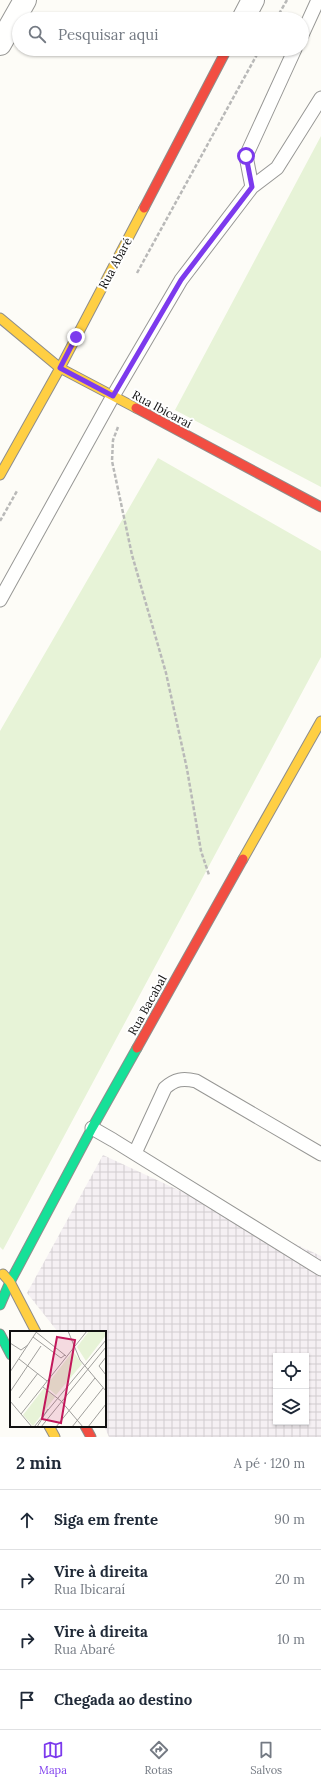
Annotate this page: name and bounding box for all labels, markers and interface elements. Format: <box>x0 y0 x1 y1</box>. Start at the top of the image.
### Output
search box <box>12 12 309 56</box>
icon: search <box>26 23 48 45</box>
text: Pesquisar aqui <box>58 25 158 44</box>
route start <box>237 147 255 165</box>
street label: Rua Abaré <box>95 234 135 291</box>
route end <box>67 328 85 346</box>
street label: Rua Ibicaraí <box>129 387 195 431</box>
street label: Rua Bacabal <box>124 972 170 1038</box>
inset map <box>10 1331 106 1427</box>
map controls <box>273 1353 309 1425</box>
button: locate <box>273 1353 309 1389</box>
button: layers <box>273 1389 309 1425</box>
text: 2 min <box>16 1452 62 1474</box>
text: A pé · 120 m <box>234 1455 305 1472</box>
icon: ahead <box>16 1509 38 1531</box>
text: Siga em frente <box>54 1510 158 1529</box>
text: 90 m <box>274 1511 305 1528</box>
text: Vire à direita <box>54 1562 148 1581</box>
icon: right <box>16 1569 38 1591</box>
text: 20 m <box>275 1571 305 1588</box>
text: Rua Ibicaraí <box>54 1581 125 1598</box>
text: Vire à direita <box>54 1622 148 1641</box>
icon: right <box>16 1629 38 1651</box>
text: 10 m <box>277 1631 305 1648</box>
text: Rua Abaré <box>54 1641 115 1658</box>
icon: arrive <box>16 1689 38 1711</box>
text: Chegada ao destino <box>54 1690 192 1709</box>
tab: Mapa <box>39 1739 67 1777</box>
tab: Rotas <box>144 1739 173 1777</box>
tab: Salvos <box>250 1739 282 1777</box>

